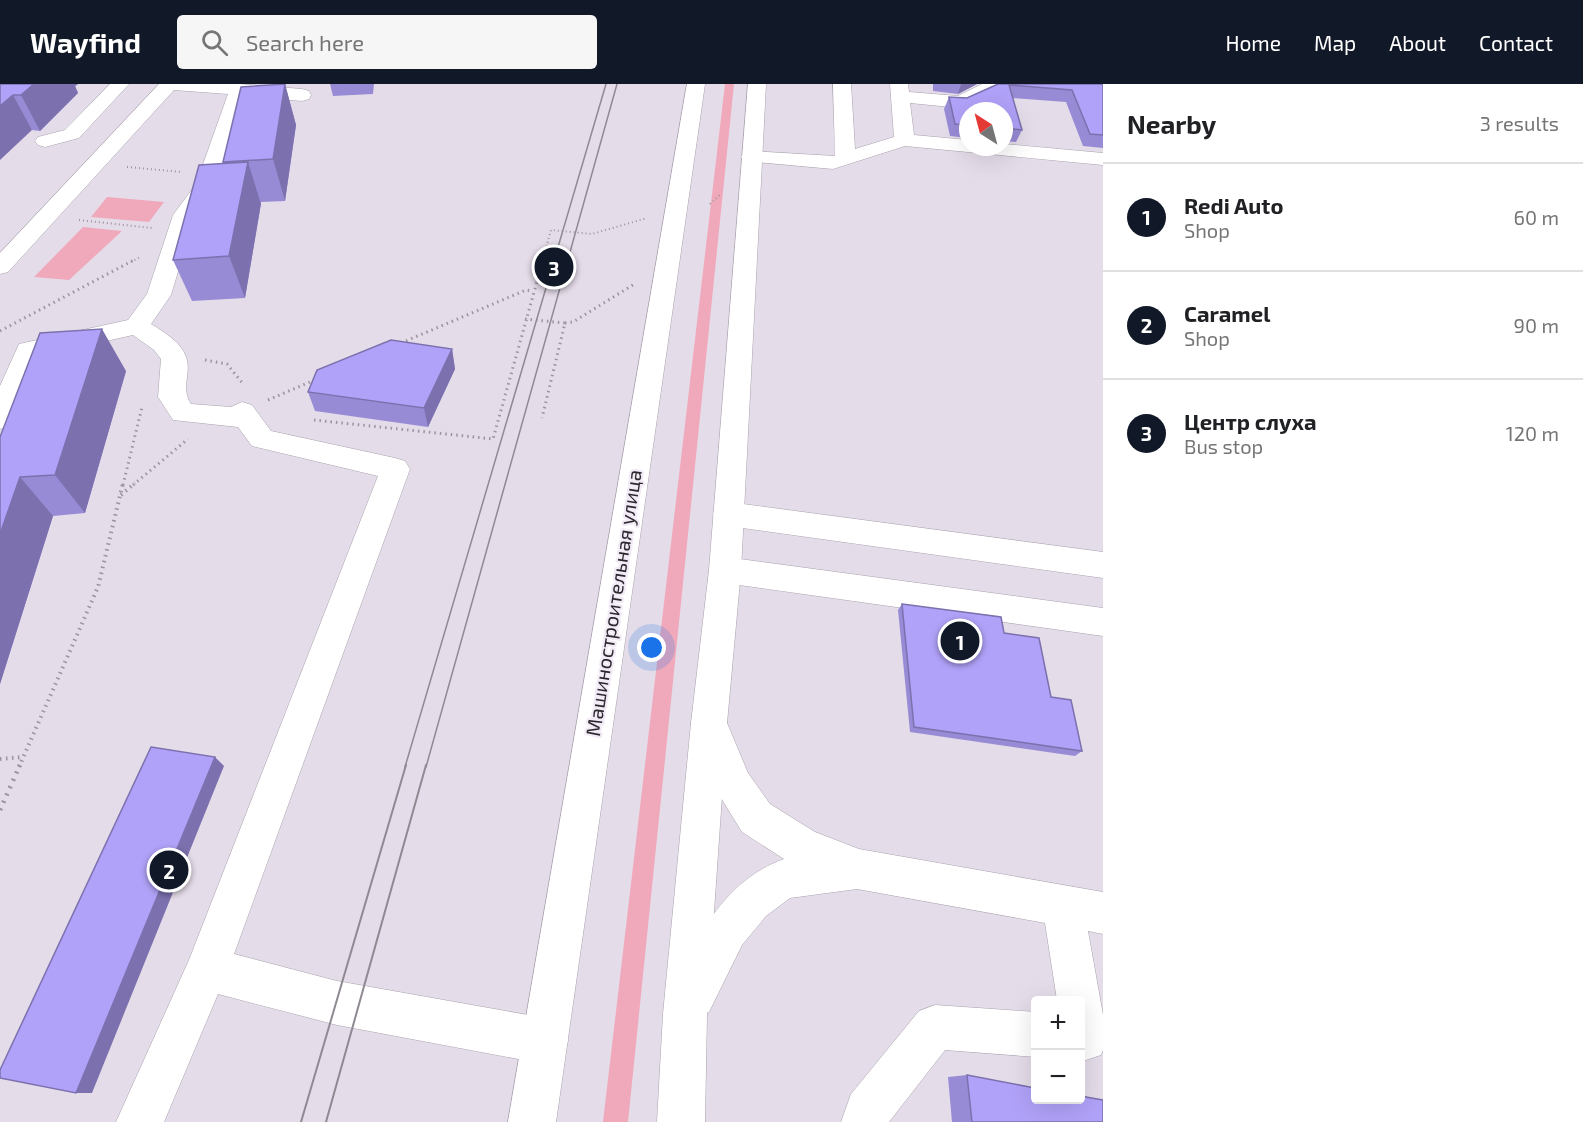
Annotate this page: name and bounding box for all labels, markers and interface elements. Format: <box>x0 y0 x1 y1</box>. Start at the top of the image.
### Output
search box <box>177 15 597 69</box>
text: Wayfind <box>30 25 141 59</box>
icon: search <box>198 26 231 59</box>
text: Search here <box>246 29 364 55</box>
text: Home <box>1225 30 1281 55</box>
text: Map <box>1314 30 1356 55</box>
text: About <box>1389 30 1446 55</box>
text: Contact <box>1479 30 1553 55</box>
north arrow <box>959 102 1013 156</box>
text: Nearby <box>1127 108 1216 139</box>
text: 3 results <box>1480 111 1559 135</box>
text: Redi Auto <box>1184 192 1283 218</box>
text: 1 <box>1142 205 1151 229</box>
text: 60 m <box>1514 205 1559 229</box>
text: Shop <box>1184 218 1230 242</box>
pin: 3 <box>534 244 574 290</box>
text: Caramel <box>1184 300 1270 326</box>
text: 2 <box>1141 313 1152 337</box>
text: 90 m <box>1514 313 1559 337</box>
text: Shop <box>1184 326 1230 350</box>
text: Центр слуха <box>1184 408 1317 434</box>
text: 3 <box>1141 421 1152 445</box>
text: 120 m <box>1506 421 1559 445</box>
text: Bus stop <box>1184 434 1263 458</box>
street label: Машиностроительная улица <box>580 468 647 738</box>
pin: 1 <box>940 618 980 664</box>
your location <box>637 633 666 662</box>
pin: 2 <box>150 848 188 892</box>
map controls <box>1031 996 1085 1104</box>
button: + <box>1031 996 1085 1050</box>
button: − <box>1031 1050 1085 1104</box>

